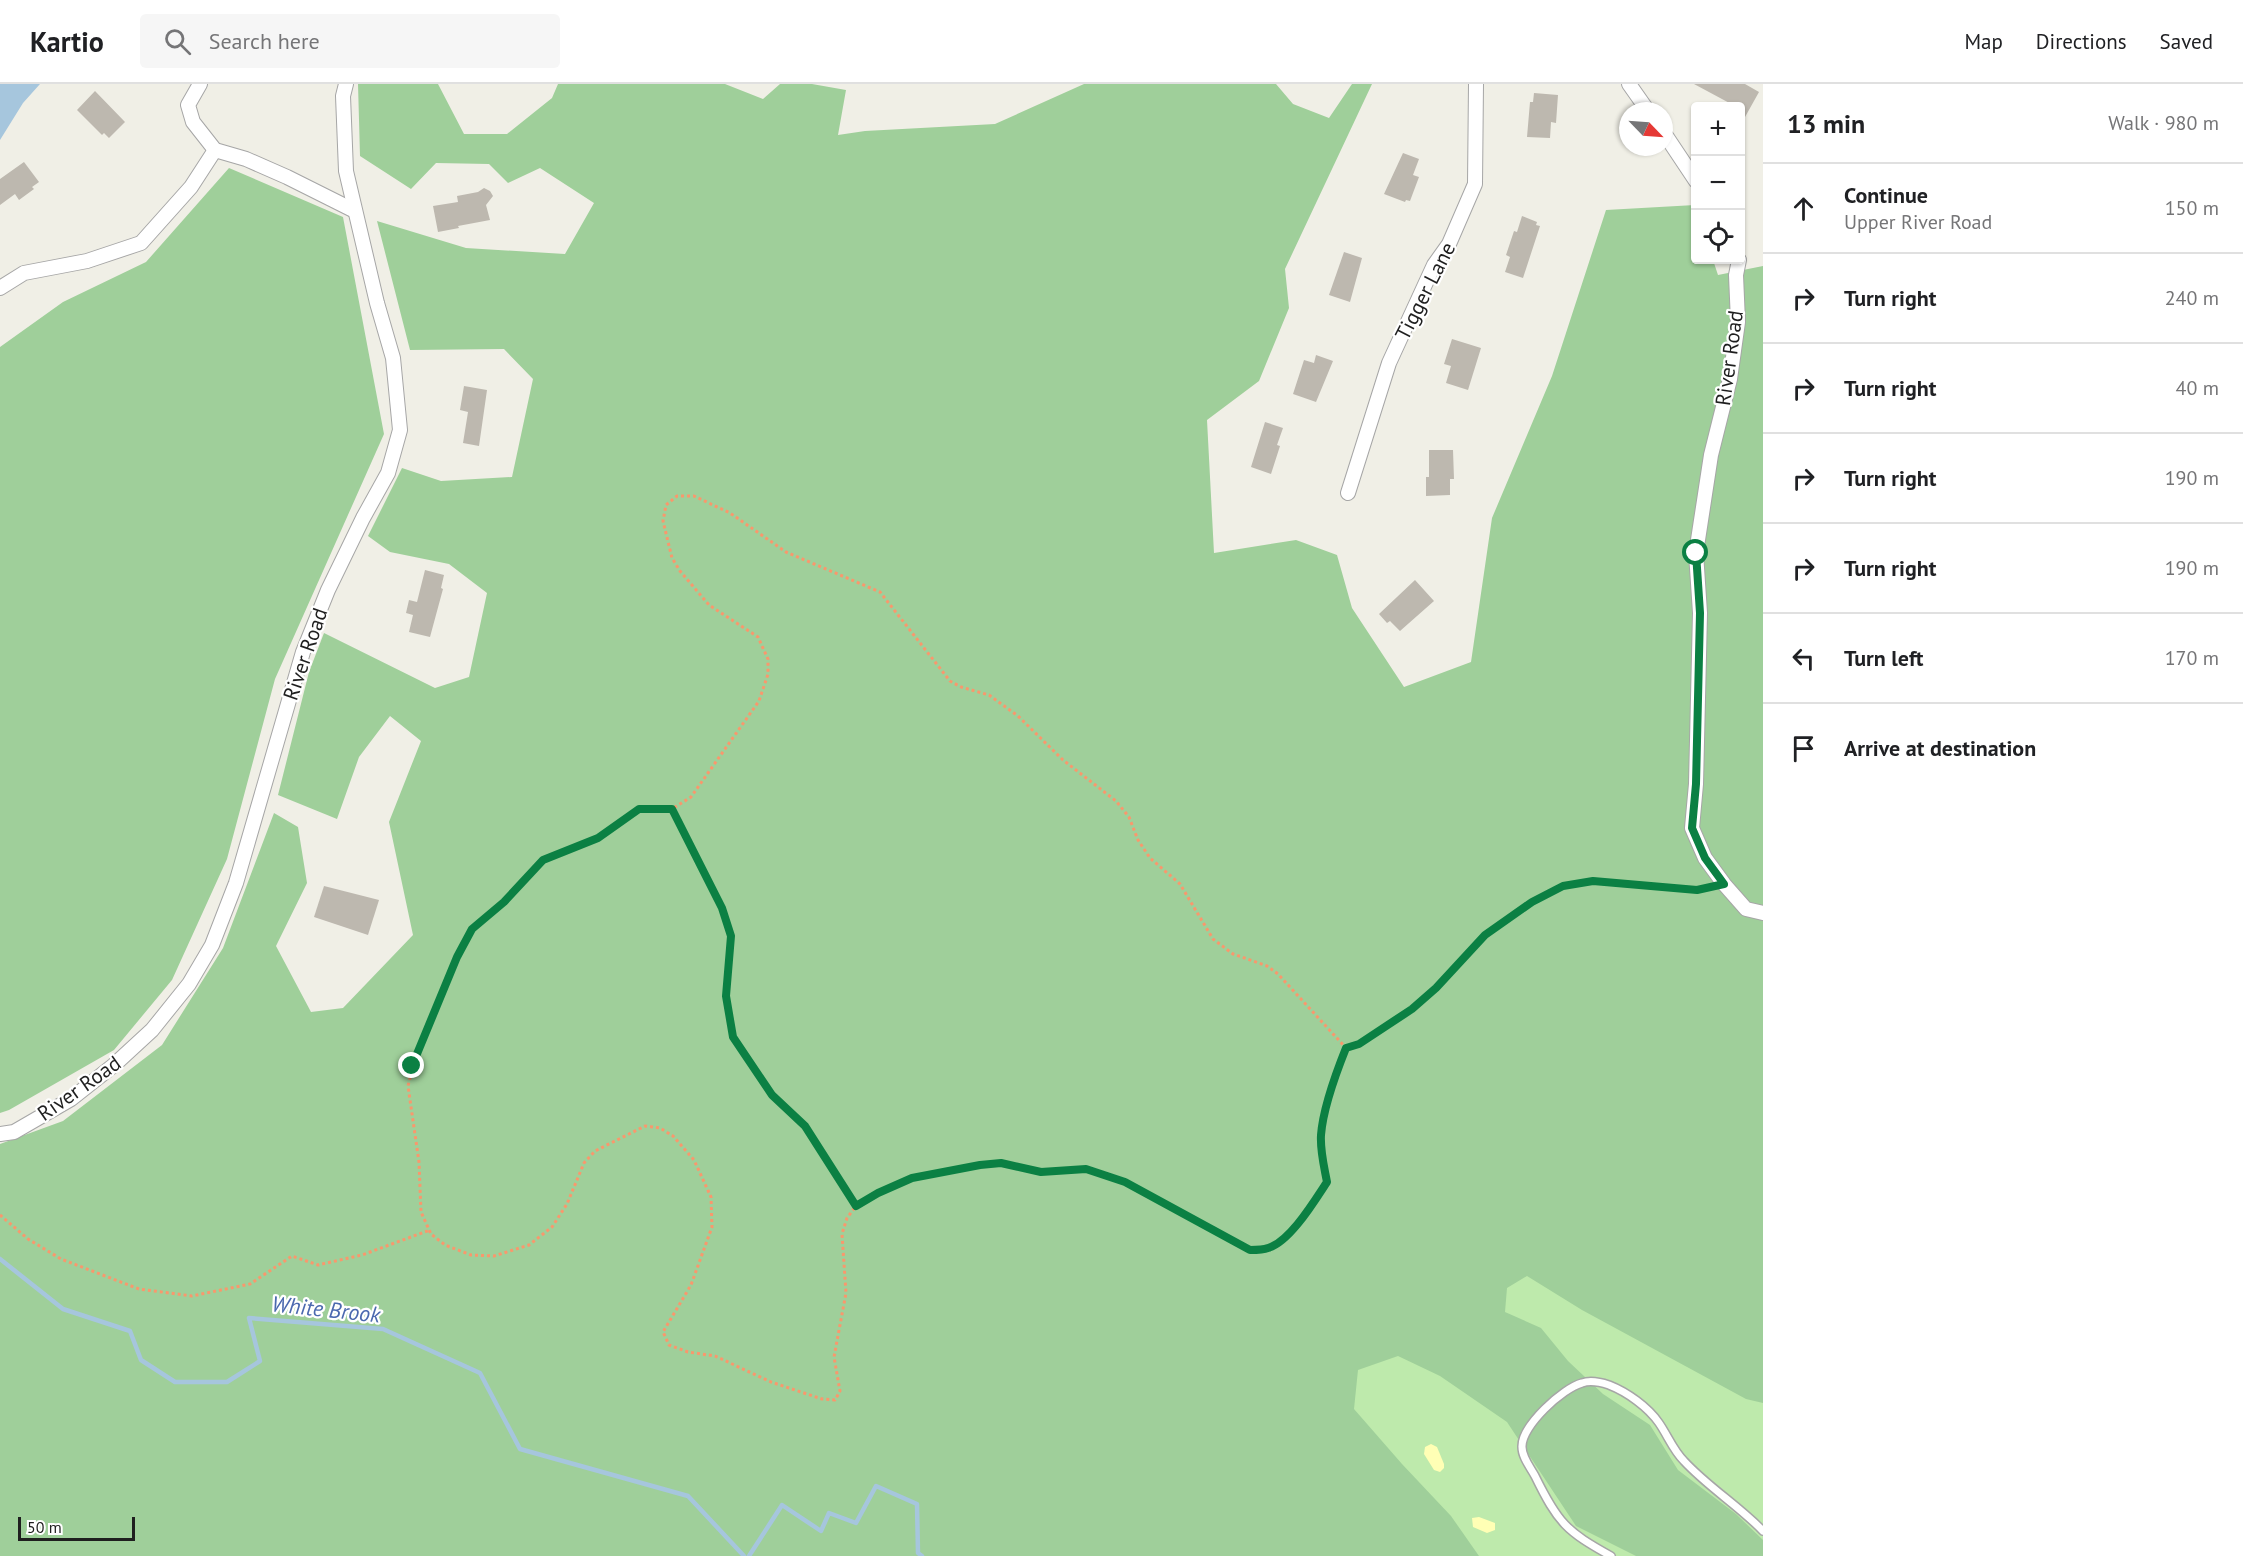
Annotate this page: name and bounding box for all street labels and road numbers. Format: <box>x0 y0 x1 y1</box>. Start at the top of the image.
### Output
street label: Tigger Lane <box>1389 238 1461 344</box>
street label: River Road <box>1709 309 1749 407</box>
street label: River Road <box>277 604 333 704</box>
street label: River Road <box>32 1049 126 1127</box>

